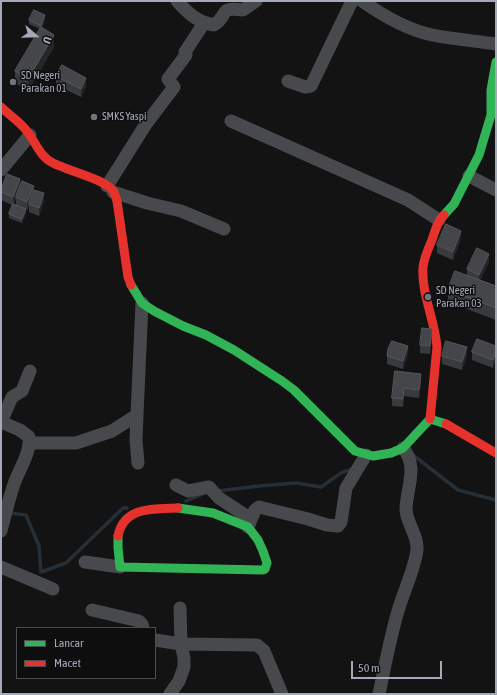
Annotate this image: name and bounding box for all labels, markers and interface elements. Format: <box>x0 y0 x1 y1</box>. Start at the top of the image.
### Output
north arrow <box>16 16 56 56</box>
text: U <box>41 35 54 45</box>
place label: SD Negeri Parakan 01 <box>21 69 67 95</box>
marker: SD Negeri Parakan 01 <box>8 77 18 87</box>
place label: SMKS Yaspi <box>102 110 146 124</box>
marker: SMKS Yaspi <box>89 112 99 122</box>
place label: SD Negeri Parakan 03 <box>436 284 482 310</box>
marker: SD Negeri Parakan 03 <box>423 292 433 302</box>
legend <box>16 627 156 679</box>
text: Lancar <box>54 636 84 650</box>
scale bar <box>353 653 444 679</box>
text: Macet <box>54 656 81 670</box>
text: 50 m <box>358 661 380 675</box>

